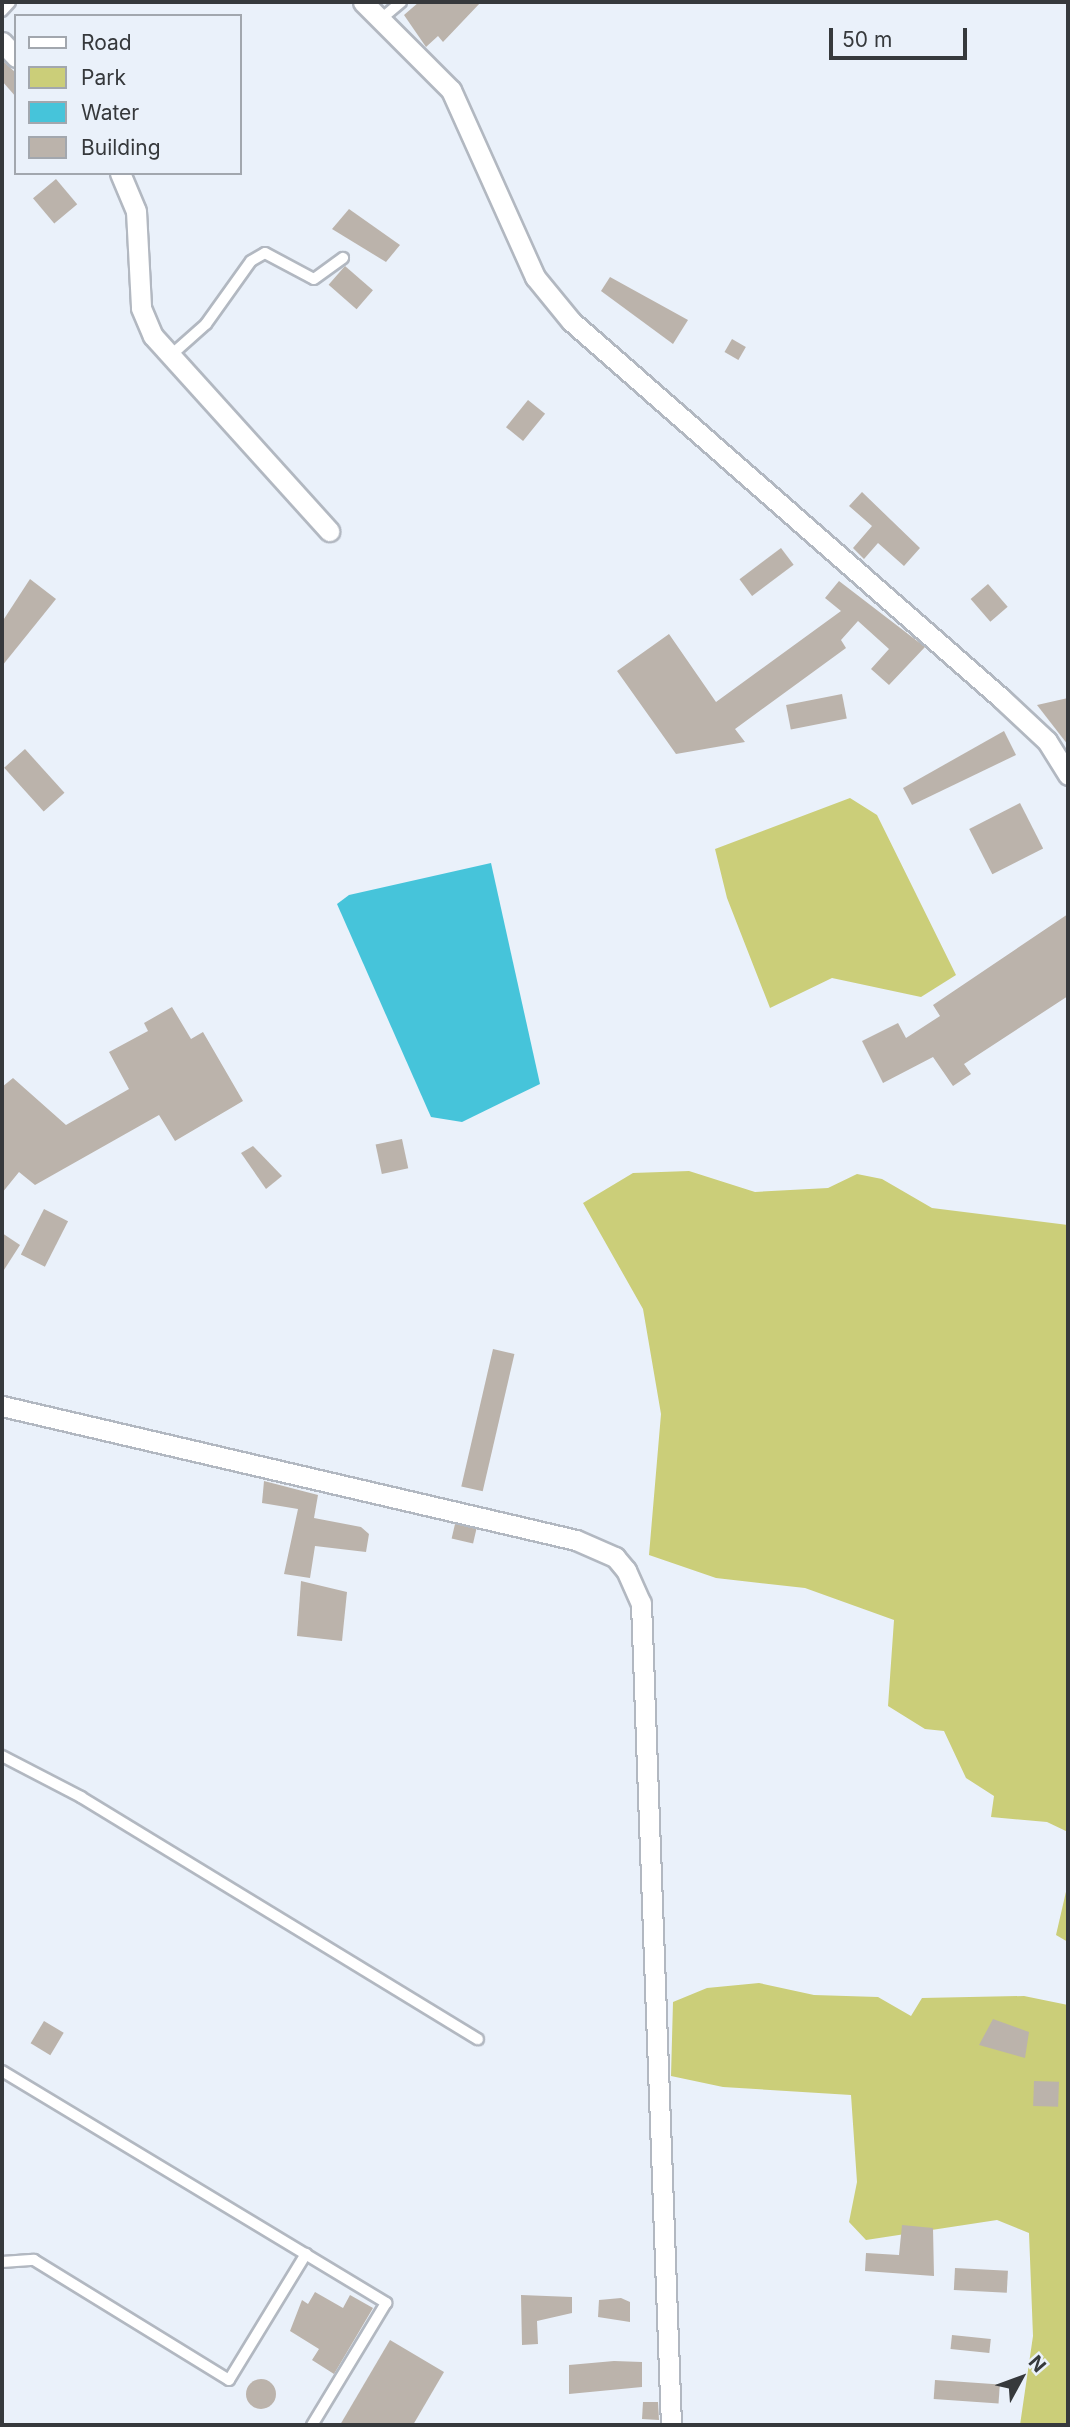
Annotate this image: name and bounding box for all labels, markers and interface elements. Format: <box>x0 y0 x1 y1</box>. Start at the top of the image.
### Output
legend <box>14 14 242 175</box>
scale bar <box>832 14 970 58</box>
text: 50 m <box>842 27 892 52</box>
text: Road <box>81 30 132 55</box>
text: Park <box>81 65 126 90</box>
text: Water <box>81 100 139 125</box>
text: Building <box>81 135 161 160</box>
north arrow <box>986 2343 1056 2413</box>
text: N <box>1024 2351 1051 2377</box>

